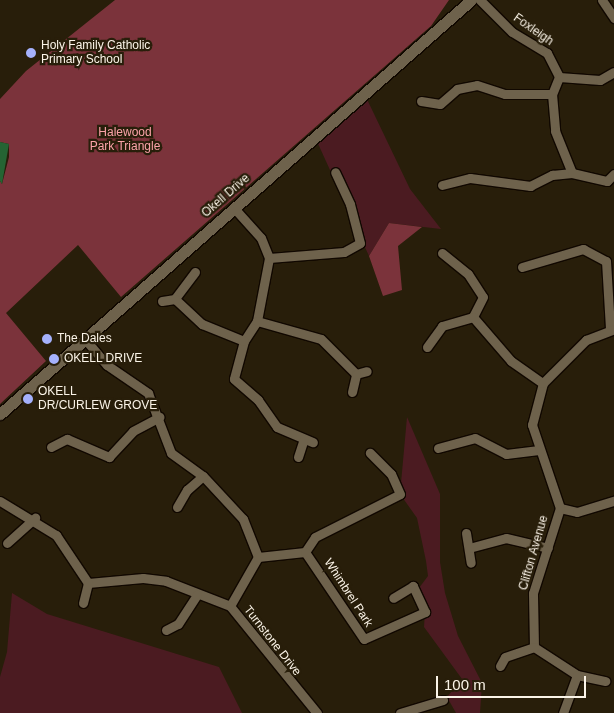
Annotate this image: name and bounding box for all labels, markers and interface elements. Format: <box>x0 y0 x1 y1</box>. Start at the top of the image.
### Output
street label: Foxleigh <box>510 11 556 49</box>
place label: Holy Family Catholic Primary School <box>41 39 150 67</box>
marker: Holy Family Catholic Primary School <box>25 47 37 59</box>
park label: Halewood Park Triangle <box>90 126 160 154</box>
street label: Okell Drive <box>199 171 253 221</box>
place label: The Dales <box>57 332 112 346</box>
marker: The Dales <box>41 333 53 345</box>
place label: OKELL DRIVE <box>64 352 143 366</box>
marker: OKELL DRIVE <box>48 353 60 365</box>
place label: OKELL DR/CURLEW GROVE <box>38 385 157 413</box>
marker: OKELL DR/CURLEW GROVE <box>22 393 34 405</box>
street label: Clifton Avenue <box>516 514 552 592</box>
street label: Whimbrel Park <box>321 556 375 630</box>
street label: Turnstone Drive <box>240 603 304 679</box>
scale bar <box>439 666 589 698</box>
text: 100 m <box>444 676 486 693</box>

